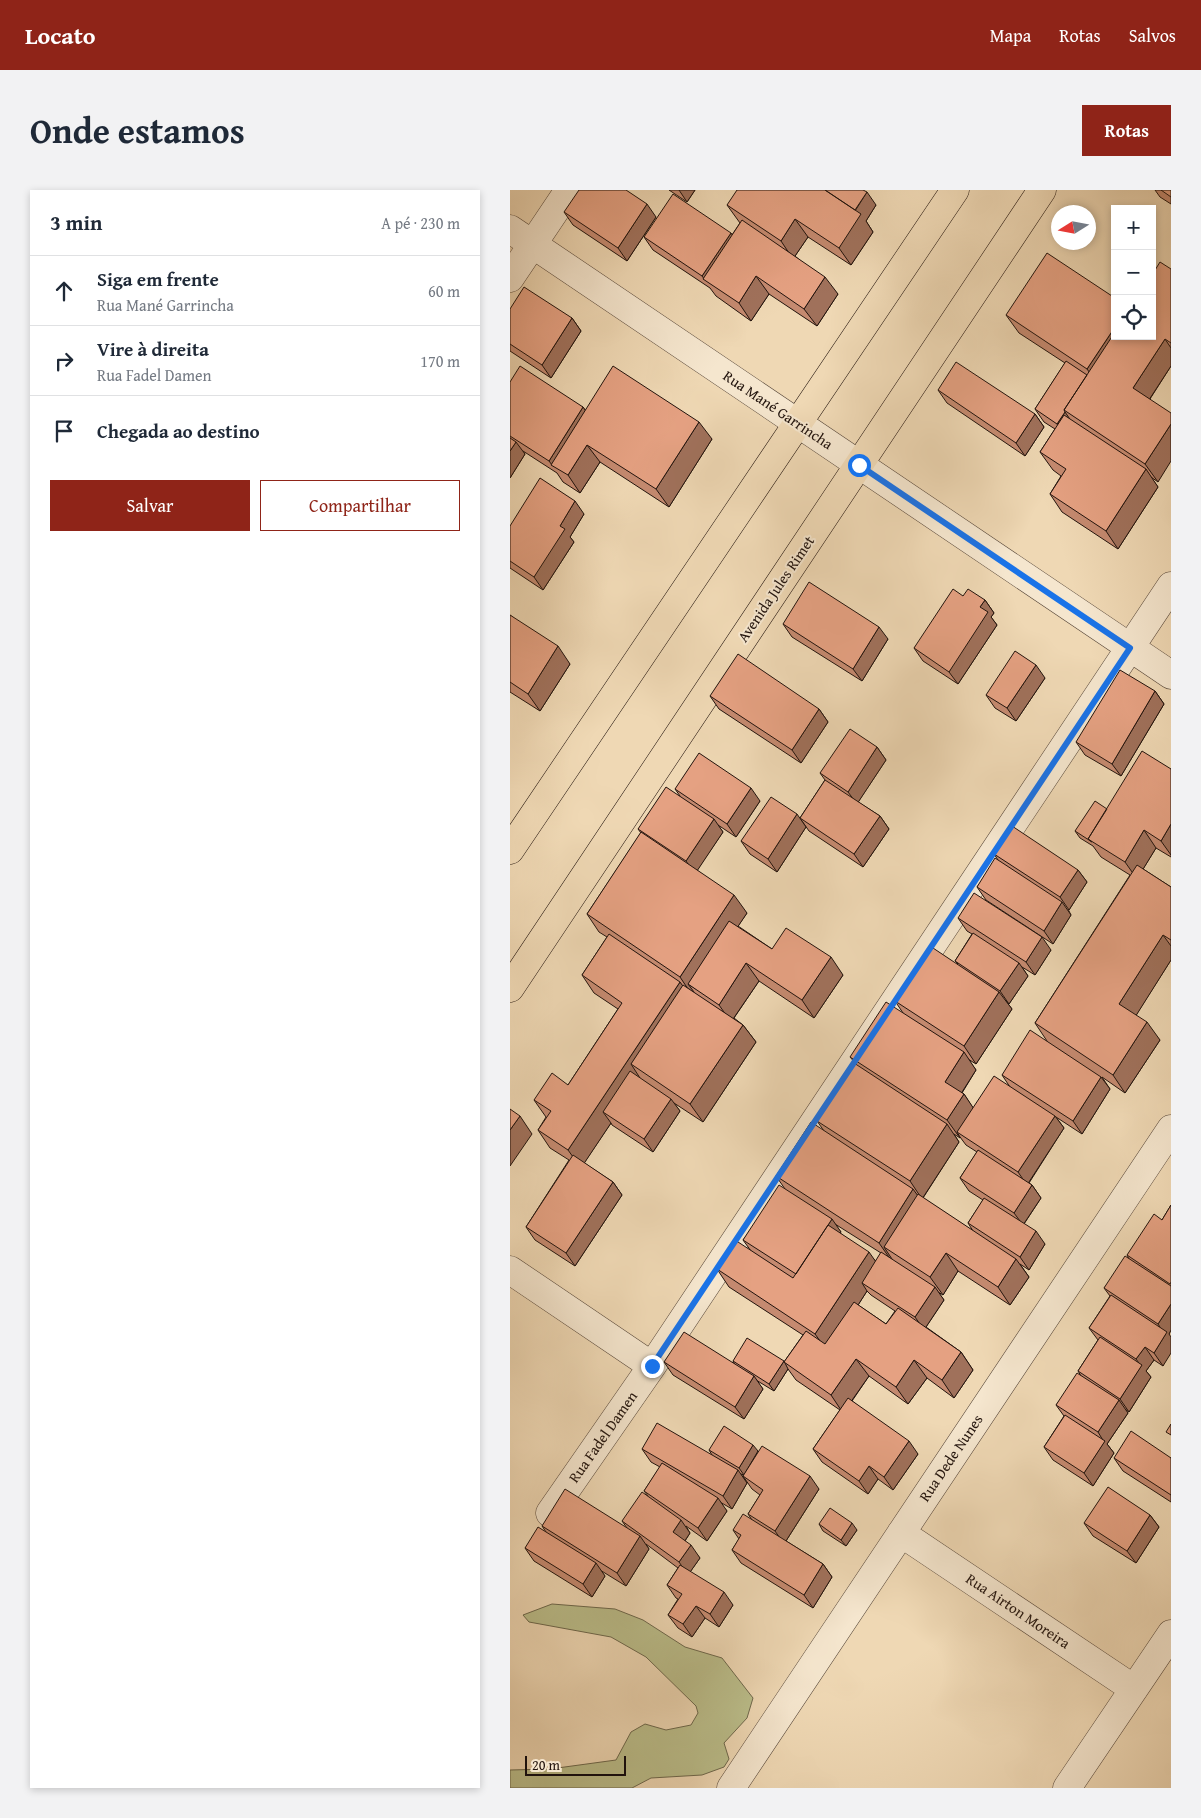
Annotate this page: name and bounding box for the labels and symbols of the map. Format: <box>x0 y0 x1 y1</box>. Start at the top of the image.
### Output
north arrow <box>1051 205 1096 250</box>
street label: Rua Mané Garrincha <box>719 365 837 454</box>
route start <box>848 454 871 477</box>
street label: Avenida Jules Rimet <box>732 531 819 646</box>
route end <box>641 1355 664 1378</box>
street label: Rua Fadel Damen <box>563 1386 642 1487</box>
street label: Rua Dede Nunes <box>914 1410 988 1505</box>
street label: Rua Airton Moreira <box>962 1568 1075 1653</box>
scale bar <box>525 1753 626 1776</box>

